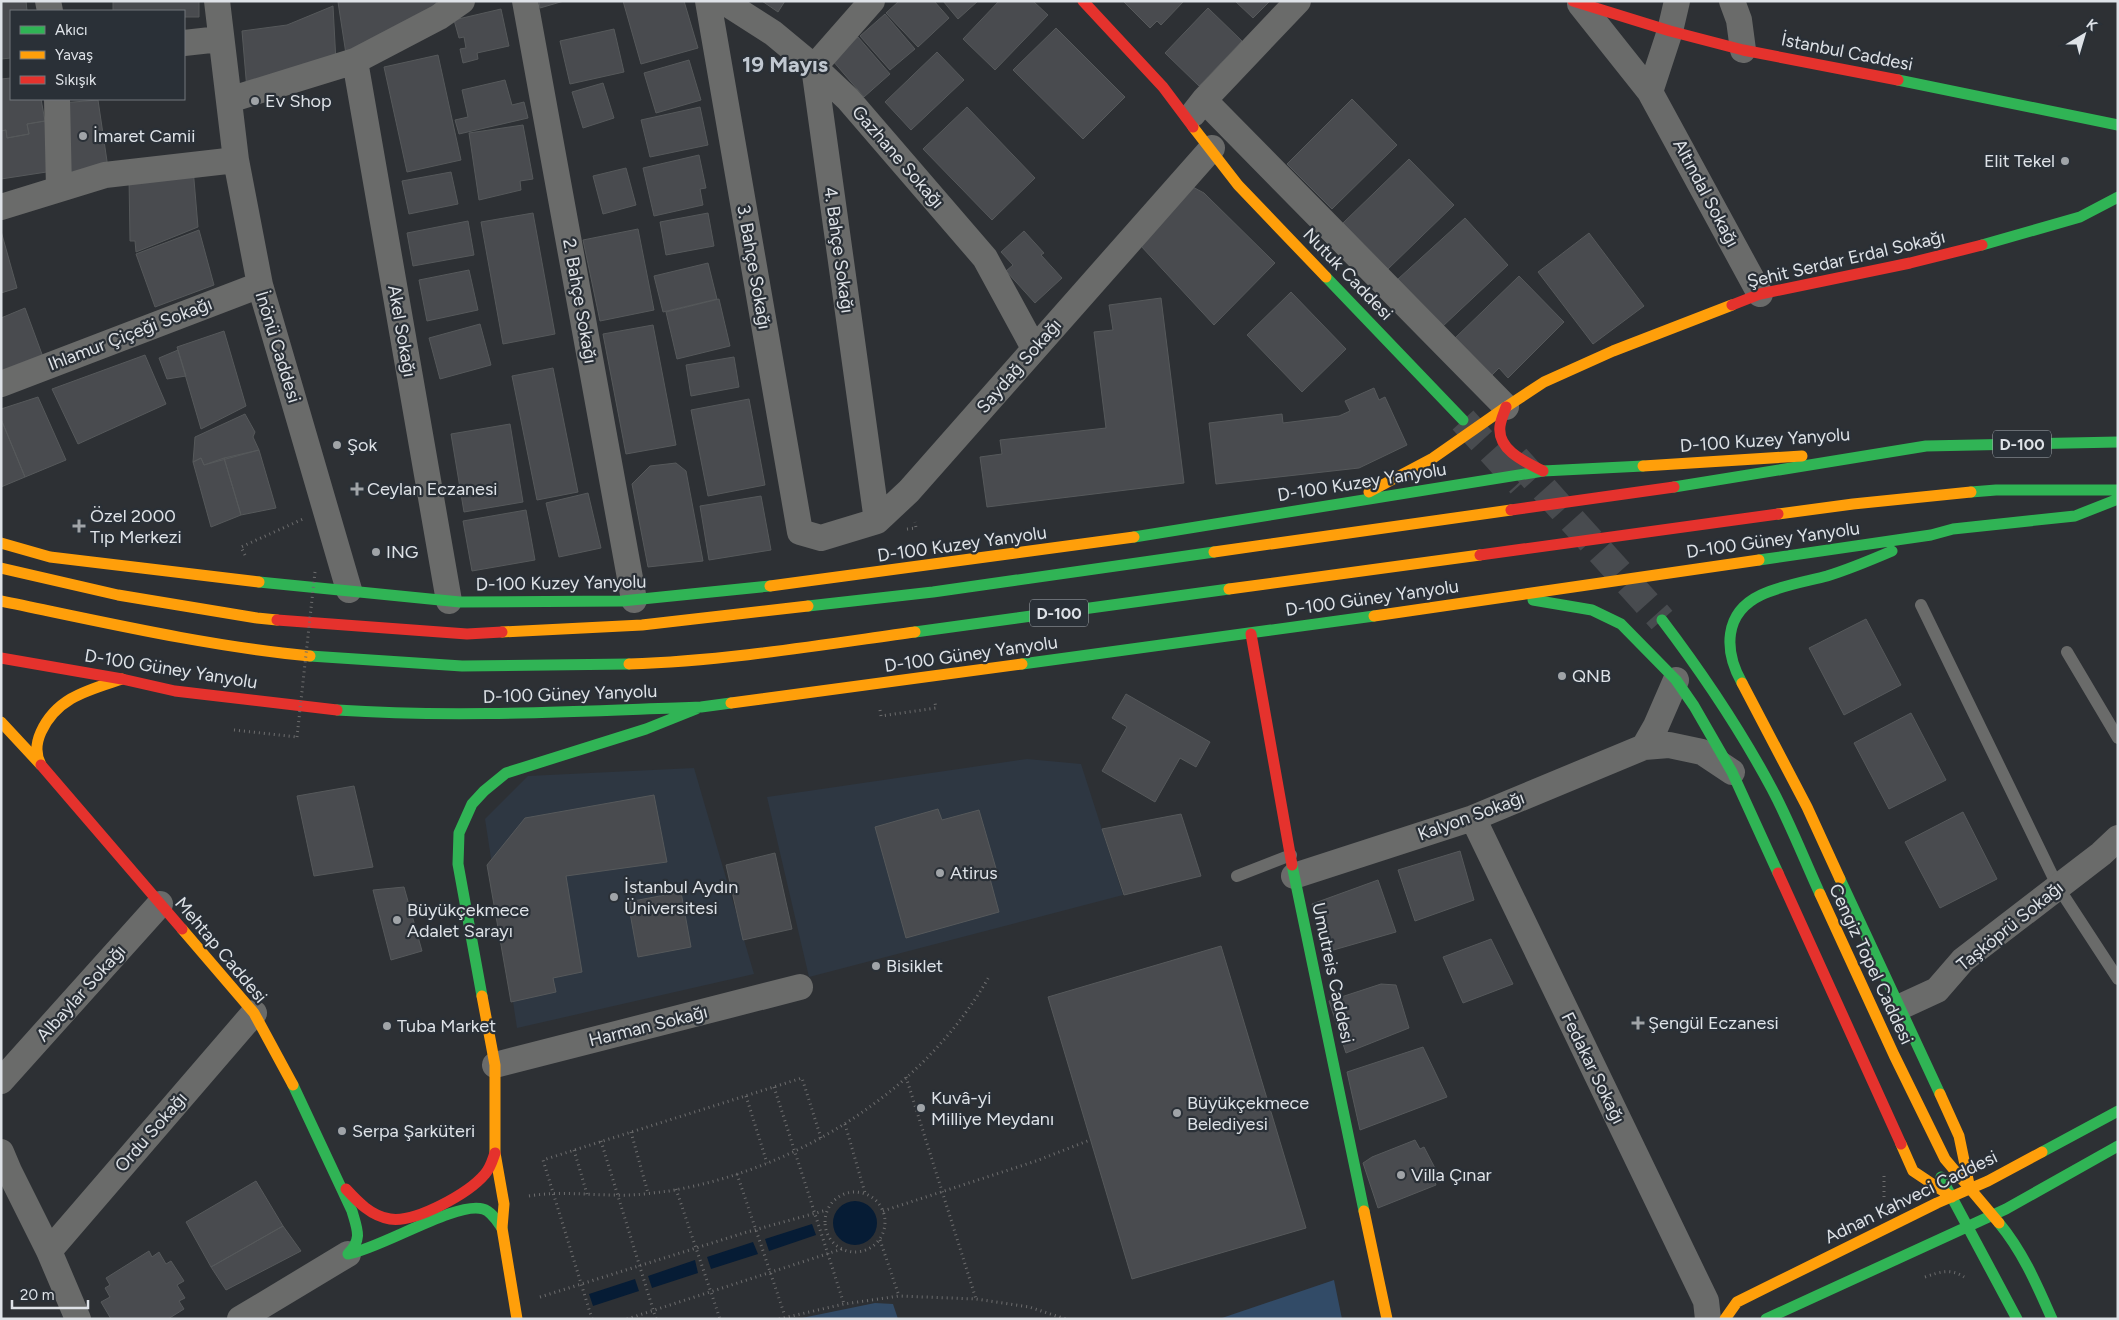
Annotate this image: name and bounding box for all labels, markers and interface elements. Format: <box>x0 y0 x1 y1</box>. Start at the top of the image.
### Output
legend <box>10 10 185 100</box>
north arrow <box>2059 10 2109 60</box>
text: K <box>2083 16 2101 35</box>
text: Akıcı <box>55 21 88 39</box>
street label: İstanbul Caddesi <box>1779 28 1915 76</box>
text: Yavaş <box>55 46 93 64</box>
district label: 19 Mayıs <box>742 51 828 78</box>
text: Sıkışık <box>55 71 97 89</box>
place label: Ev Shop <box>265 90 332 112</box>
marker: Ev Shop <box>249 95 261 107</box>
street label: Gazhane Sokağı <box>847 101 949 213</box>
place label: İmaret Camii <box>93 125 195 147</box>
marker: İmaret Camii <box>77 130 89 142</box>
street label: Altındal Sokağı <box>1668 135 1744 251</box>
place label: Elit Tekel <box>1984 150 2055 172</box>
marker: Elit Tekel <box>2059 155 2071 167</box>
street label: 4. Bahçe Sokağı <box>819 185 859 315</box>
street label: 3. Bahçe Sokağı <box>732 203 776 331</box>
street label: Nutuk Caddesi <box>1299 223 1397 325</box>
street label: Şehit Serdar Erdal Sokağı <box>1745 226 1947 292</box>
street label: 2. Bahçe Sokağı <box>558 237 602 365</box>
street label: Akel Sokağı <box>383 283 421 379</box>
street label: İnönü Caddesi <box>251 289 305 405</box>
street label: Ihlamur Çiçeği Sokağı <box>45 293 215 375</box>
street label: Saydağ Sokağı <box>972 314 1066 418</box>
street label: D-100 Kuzey Yanyolu <box>1679 423 1851 457</box>
road number: D-100 <box>1993 430 2051 458</box>
place label: Şok <box>347 434 377 456</box>
marker: Şok <box>331 439 343 451</box>
street label: D-100 Kuzey Yanyolu <box>1276 458 1448 506</box>
place label: Ceylan Eczanesi <box>367 478 498 500</box>
marker: Ceylan Eczanesi <box>351 483 363 495</box>
place label: Özel 2000 Tıp Merkezi <box>90 505 182 548</box>
street label: D-100 Güney Yanyolu <box>1685 517 1861 563</box>
marker: Özel 2000 Tıp Merkezi <box>72 519 86 533</box>
street label: D-100 Kuzey Yanyolu <box>876 521 1048 567</box>
place label: ING <box>386 541 419 563</box>
marker: ING <box>370 546 382 558</box>
street label: D-100 Kuzey Yanyolu <box>475 571 647 595</box>
street label: D-100 Güney Yanyolu <box>1284 575 1460 621</box>
road number: D-100 <box>1030 600 1088 626</box>
street label: D-100 Güney Yanyolu <box>883 631 1059 677</box>
street label: D-100 Güney Yanyolu <box>83 644 259 694</box>
place label: QNB <box>1572 665 1611 687</box>
marker: QNB <box>1556 670 1568 682</box>
street label: D-100 Güney Yanyolu <box>482 680 658 708</box>
street label: Kalyon Sokağı <box>1415 786 1527 846</box>
place label: Atirus <box>950 862 998 884</box>
marker: Atirus <box>934 867 946 879</box>
place label: İstanbul Aydın Üniversitesi <box>624 876 738 919</box>
street label: Taşköprü Sokağı <box>1952 876 2068 976</box>
street label: Cengiz Topel Caddesi <box>1824 880 1918 1048</box>
marker: İstanbul Aydın Üniversitesi <box>608 891 620 903</box>
street label: Mehtap Caddesi <box>170 892 272 1008</box>
place label: Büyükçekmece Adalet Sarayı <box>407 899 529 942</box>
street label: Umutreis Caddesi <box>1307 901 1359 1045</box>
marker: Büyükçekmece Adalet Sarayı <box>391 914 403 926</box>
street label: Albaylar Sokağı <box>32 940 130 1046</box>
place label: Bisiklet <box>886 955 943 977</box>
marker: Bisiklet <box>870 960 882 972</box>
street label: Harman Sokağı <box>586 1001 710 1051</box>
street label: Fedakar Sokağı <box>1556 1009 1630 1127</box>
place label: Şengül Eczanesi <box>1648 1012 1779 1034</box>
place label: Tuba Market <box>397 1015 496 1037</box>
marker: Şengül Eczanesi <box>1632 1017 1644 1029</box>
marker: Tuba Market <box>381 1020 393 1032</box>
street label: Ordu Sokağı <box>110 1087 192 1177</box>
place label: Kuvâ-yi Milliye Meydanı <box>931 1087 1054 1130</box>
place label: Büyükçekmece Belediyesi <box>1187 1092 1309 1135</box>
marker: Kuvâ-yi Milliye Meydanı <box>915 1102 927 1114</box>
marker: Büyükçekmece Belediyesi <box>1171 1107 1183 1119</box>
place label: Serpa Şarküteri <box>352 1120 475 1142</box>
marker: Serpa Şarküteri <box>336 1125 348 1137</box>
street label: Adnan Kahveci Caddesi <box>1821 1146 2001 1248</box>
place label: Villa Çınar <box>1411 1164 1492 1186</box>
marker: Villa Çınar <box>1395 1169 1407 1181</box>
scale bar <box>12 1278 89 1310</box>
text: 20 m <box>20 1286 54 1304</box>

